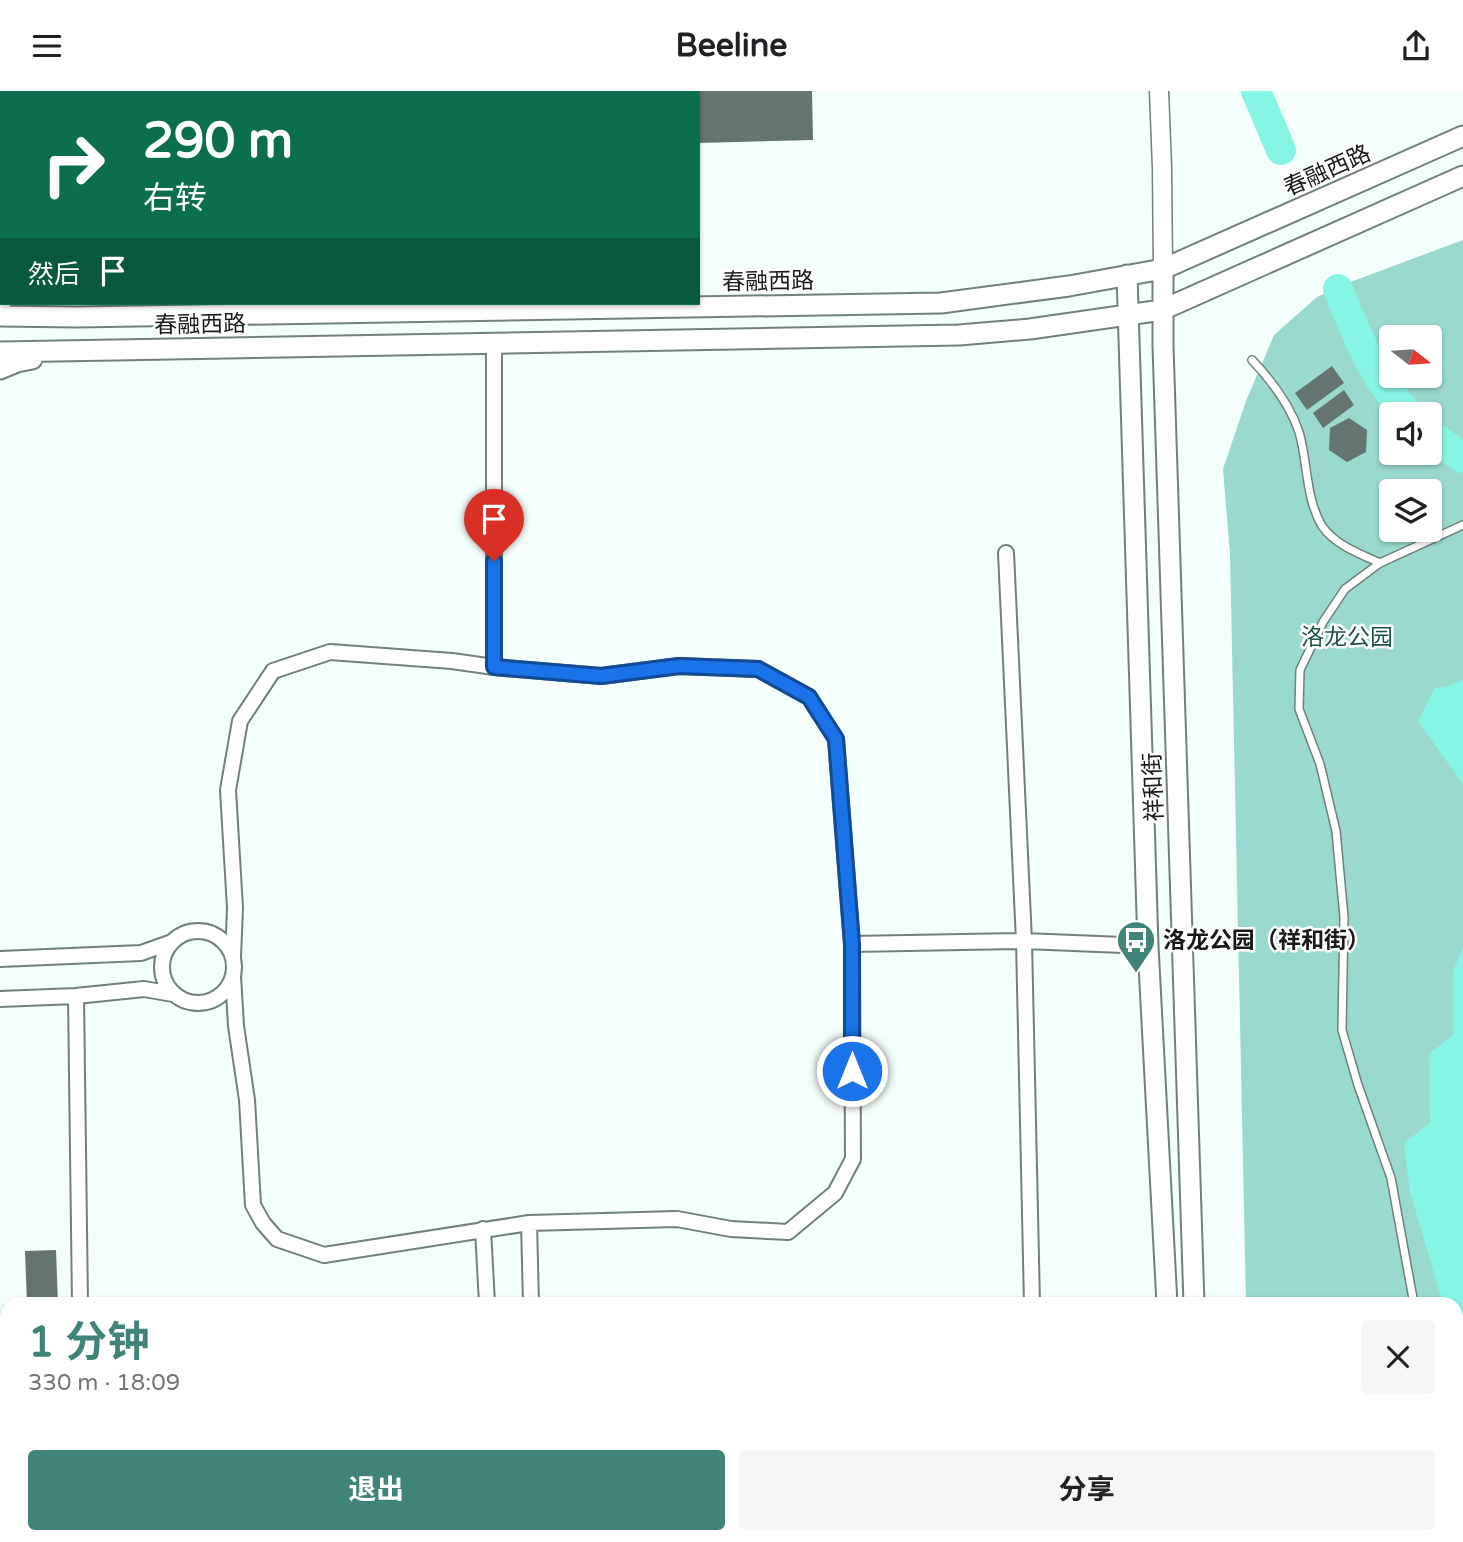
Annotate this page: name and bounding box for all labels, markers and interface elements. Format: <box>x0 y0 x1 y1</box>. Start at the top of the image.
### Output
icon: menu <box>28 27 66 65</box>
text: Beeline <box>676 27 787 65</box>
icon: share <box>1397 27 1435 65</box>
text: 290 m <box>143 112 293 171</box>
icon: right <box>28 119 119 210</box>
street label: 春融西路 <box>1280 139 1375 202</box>
text: 右转 <box>143 180 207 218</box>
icon: arrive <box>94 252 132 290</box>
text: 然后 <box>28 259 80 290</box>
street label: 春融西路 <box>722 267 814 297</box>
street label: 春融西路 <box>154 310 246 340</box>
north arrow <box>1379 325 1442 389</box>
map controls <box>1379 325 1442 542</box>
button: sound <box>1379 402 1442 465</box>
button: layers <box>1379 479 1442 542</box>
pin <box>464 489 524 561</box>
icon: arrive <box>475 500 513 538</box>
park label: 洛龙公园 <box>1301 624 1393 652</box>
street label: 祥和街 <box>1139 752 1169 822</box>
bus stop icon: 洛龙公园（祥和街） <box>1115 919 1157 974</box>
place label: 洛龙公园（祥和街） <box>1163 927 1370 955</box>
position arrow <box>815 1034 889 1108</box>
text: 1 分钟 <box>28 1317 149 1368</box>
button: close <box>1361 1320 1435 1394</box>
text: 330 m · 18:09 <box>28 1369 180 1397</box>
button: 退出 <box>28 1450 725 1530</box>
button: 分享 <box>739 1450 1435 1530</box>

